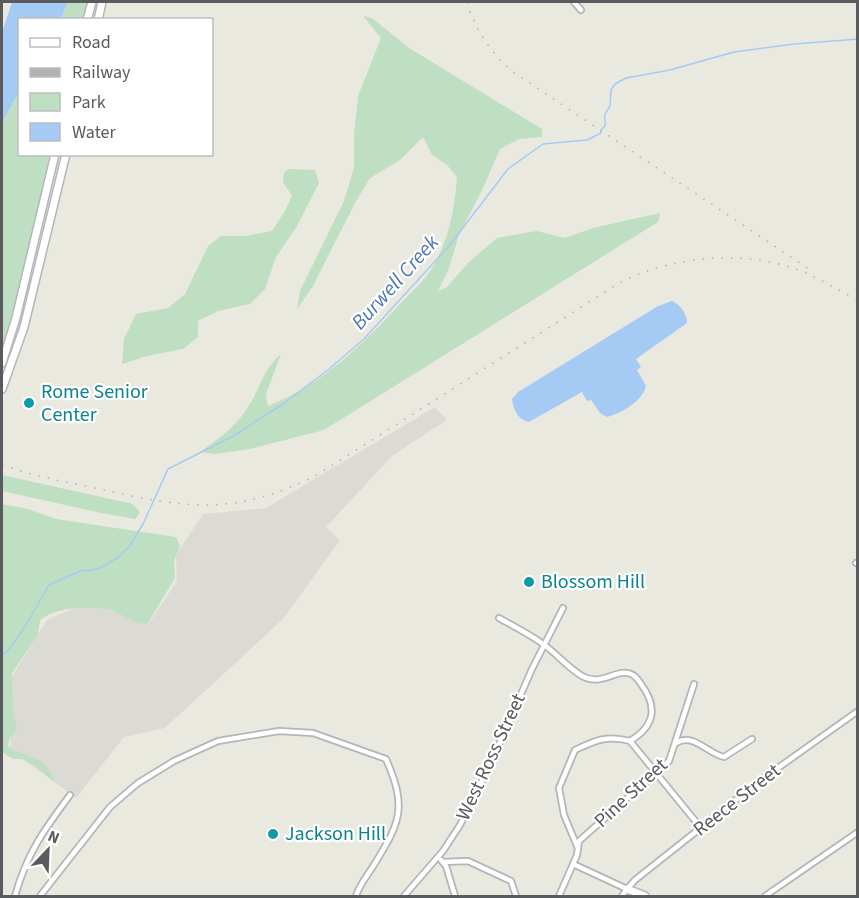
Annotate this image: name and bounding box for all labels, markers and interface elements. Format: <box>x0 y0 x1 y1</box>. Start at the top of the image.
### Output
legend <box>18 18 213 156</box>
text: Road <box>72 30 111 55</box>
text: Railway <box>72 60 131 85</box>
text: Park <box>72 90 106 115</box>
text: Water <box>72 120 116 145</box>
water label: Burwell Creek <box>344 227 446 336</box>
place label: Rome Senior Center <box>41 378 148 429</box>
marker: Rome Senior Center <box>22 396 36 410</box>
place label: Blossom Hill <box>541 568 645 596</box>
marker: Blossom Hill <box>522 575 536 589</box>
street label: West Ross Street <box>449 689 533 825</box>
street label: Pine Street <box>588 752 674 834</box>
street label: Reece Street <box>688 757 787 843</box>
north arrow <box>18 820 78 880</box>
place label: Jackson Hill <box>285 820 386 848</box>
text: N <box>44 825 63 849</box>
marker: Jackson Hill <box>266 827 280 841</box>

